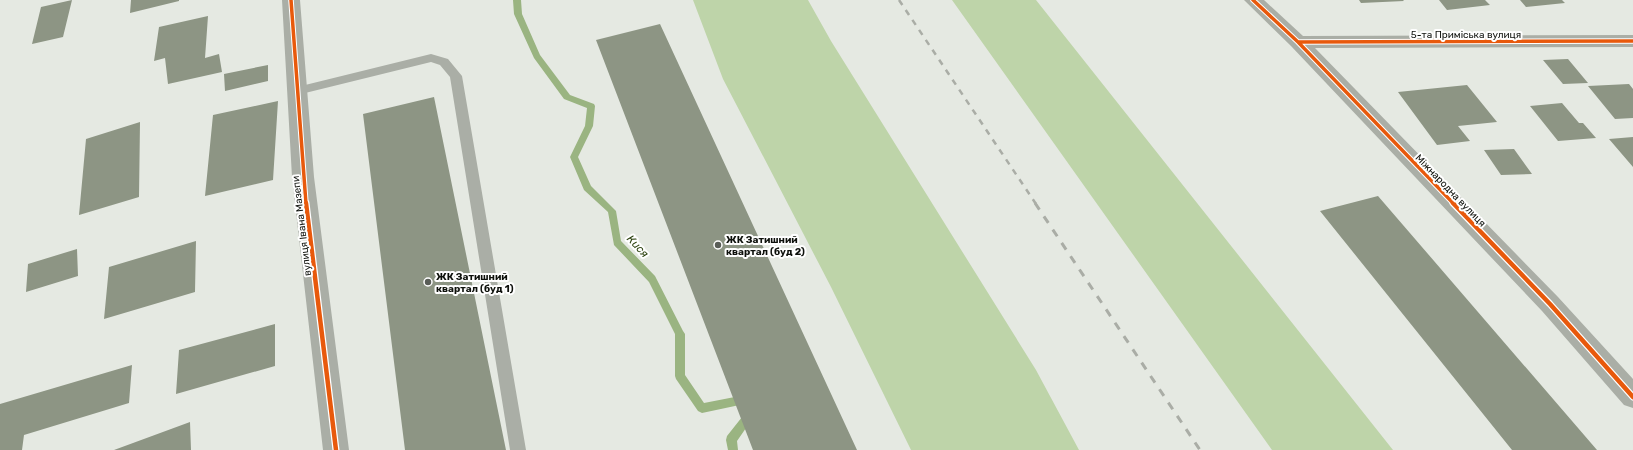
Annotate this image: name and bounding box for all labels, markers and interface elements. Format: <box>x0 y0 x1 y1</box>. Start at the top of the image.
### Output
street label: 5-та Приміська вулиця <box>1411 29 1521 41</box>
street label: Міжнародна вулиця <box>1413 152 1488 229</box>
street label: вулиця Івана Мазепи <box>290 175 314 277</box>
water label: Кися <box>624 232 651 260</box>
place label: ЖК Затишний квартал (буд 2) <box>726 234 805 258</box>
marker: ЖК Затишний квартал (буд 2) <box>713 240 723 250</box>
place label: ЖК Затишний квартал (буд 1) <box>436 271 514 295</box>
marker: ЖК Затишний квартал (буд 1) <box>423 277 433 287</box>

